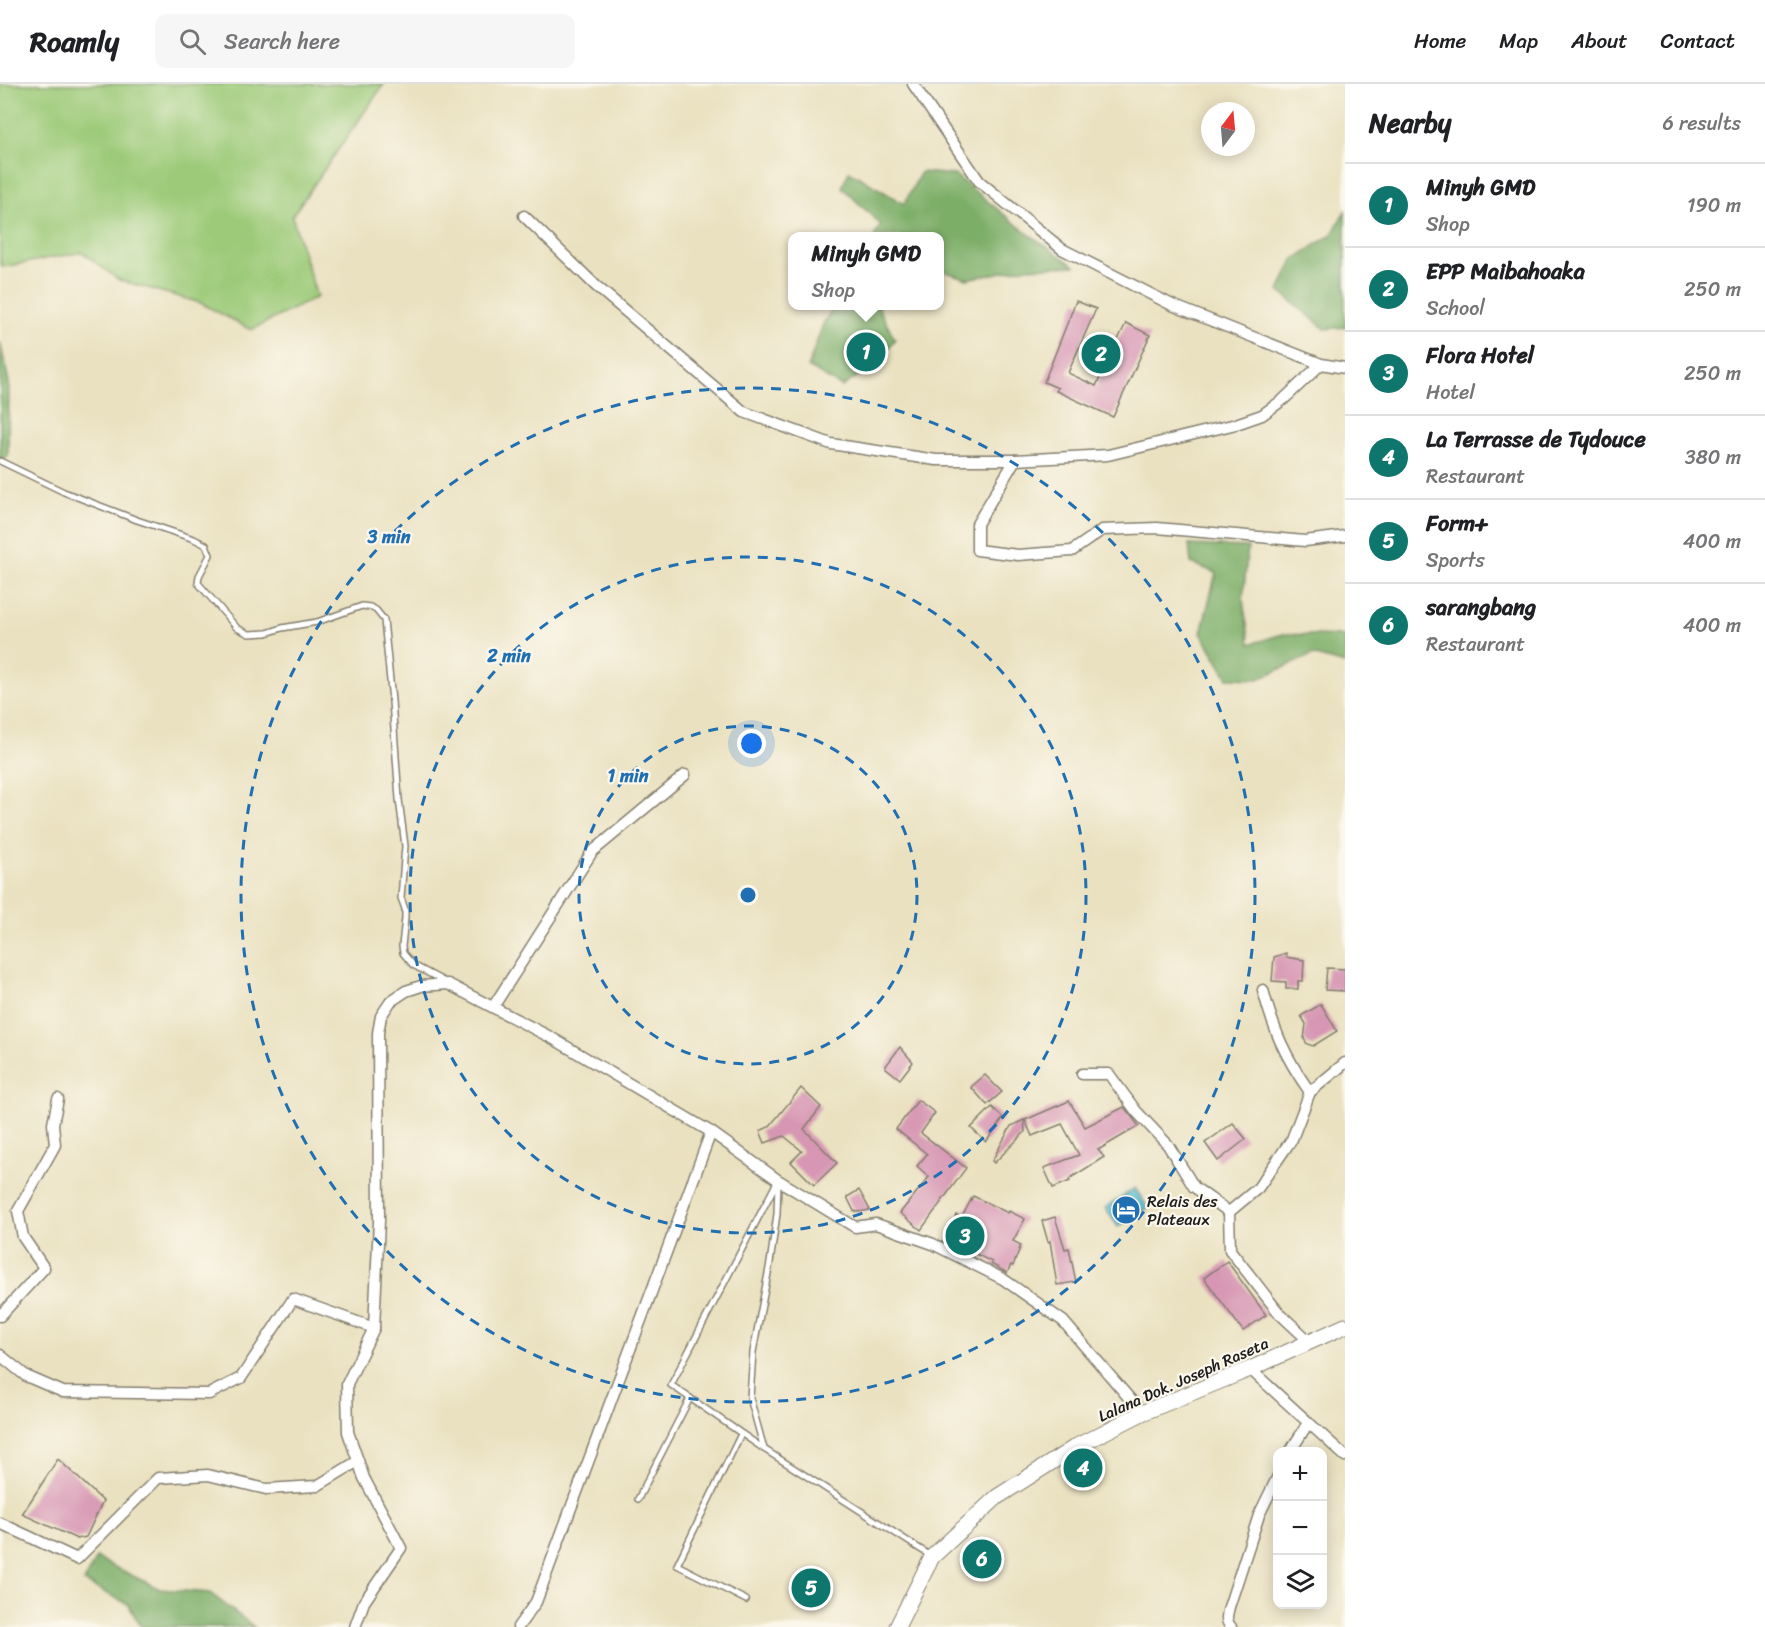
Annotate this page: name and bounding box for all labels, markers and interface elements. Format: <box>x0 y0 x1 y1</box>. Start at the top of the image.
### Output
search box <box>155 14 575 68</box>
text: Roamly <box>30 17 119 66</box>
text: Search here <box>224 22 340 61</box>
text: Home <box>1414 22 1466 60</box>
text: Map <box>1499 22 1538 60</box>
text: About <box>1571 22 1628 60</box>
text: Contact <box>1661 22 1735 60</box>
icon: search <box>176 25 209 58</box>
text: Nearby <box>1369 100 1451 146</box>
north arrow <box>1201 102 1255 156</box>
text: 6 results <box>1662 106 1741 141</box>
text: Minyh GMD <box>1426 168 1535 207</box>
text: 1 <box>1384 188 1393 223</box>
text: 190 m <box>1687 188 1741 223</box>
text: Shop <box>1426 207 1470 242</box>
popup <box>788 232 944 310</box>
text: Minyh GMD <box>811 234 921 273</box>
text: EPP Maibahoaka <box>1426 252 1585 291</box>
text: 2 <box>1383 272 1394 307</box>
text: 250 m <box>1684 272 1741 307</box>
text: Shop <box>811 273 855 308</box>
text: School <box>1426 291 1485 326</box>
pin: 1 <box>846 330 886 374</box>
pin: 2 <box>1082 332 1120 376</box>
text: Flora Hotel <box>1426 336 1534 375</box>
text: 3 <box>1383 356 1394 391</box>
text: 250 m <box>1684 356 1741 391</box>
text: Hotel <box>1426 375 1475 410</box>
text: La Terrasse de Tydouce <box>1426 420 1646 459</box>
text: 4 <box>1382 440 1395 475</box>
text: 380 m <box>1685 440 1741 475</box>
text: Restaurant <box>1426 459 1525 494</box>
text: Form+ <box>1426 504 1489 543</box>
text: 3 min <box>366 521 411 553</box>
text: 5 <box>1382 524 1395 559</box>
text: 400 m <box>1683 524 1741 559</box>
text: Sports <box>1426 543 1485 578</box>
text: sarangbang <box>1426 588 1536 627</box>
text: 6 <box>1383 608 1394 643</box>
text: 400 m <box>1683 608 1741 643</box>
text: Restaurant <box>1426 627 1525 662</box>
text: 2 min <box>486 640 531 672</box>
your location <box>737 729 766 758</box>
text: 1 min <box>608 760 649 792</box>
centre of rings <box>738 885 758 905</box>
place label: Relais des Plateaux <box>1147 1187 1218 1234</box>
hotel icon: Relais des Plateaux <box>1110 1194 1142 1226</box>
pin: 3 <box>946 1214 984 1258</box>
street label: Lalana Dok. Joseph Raseta <box>1093 1329 1273 1430</box>
pin: 4 <box>1064 1446 1102 1490</box>
map controls <box>1273 1447 1327 1609</box>
button: + <box>1273 1447 1327 1501</box>
button: − <box>1273 1501 1327 1555</box>
pin: 6 <box>962 1536 1002 1582</box>
button: layers <box>1273 1555 1327 1609</box>
pin: 5 <box>792 1566 830 1610</box>

